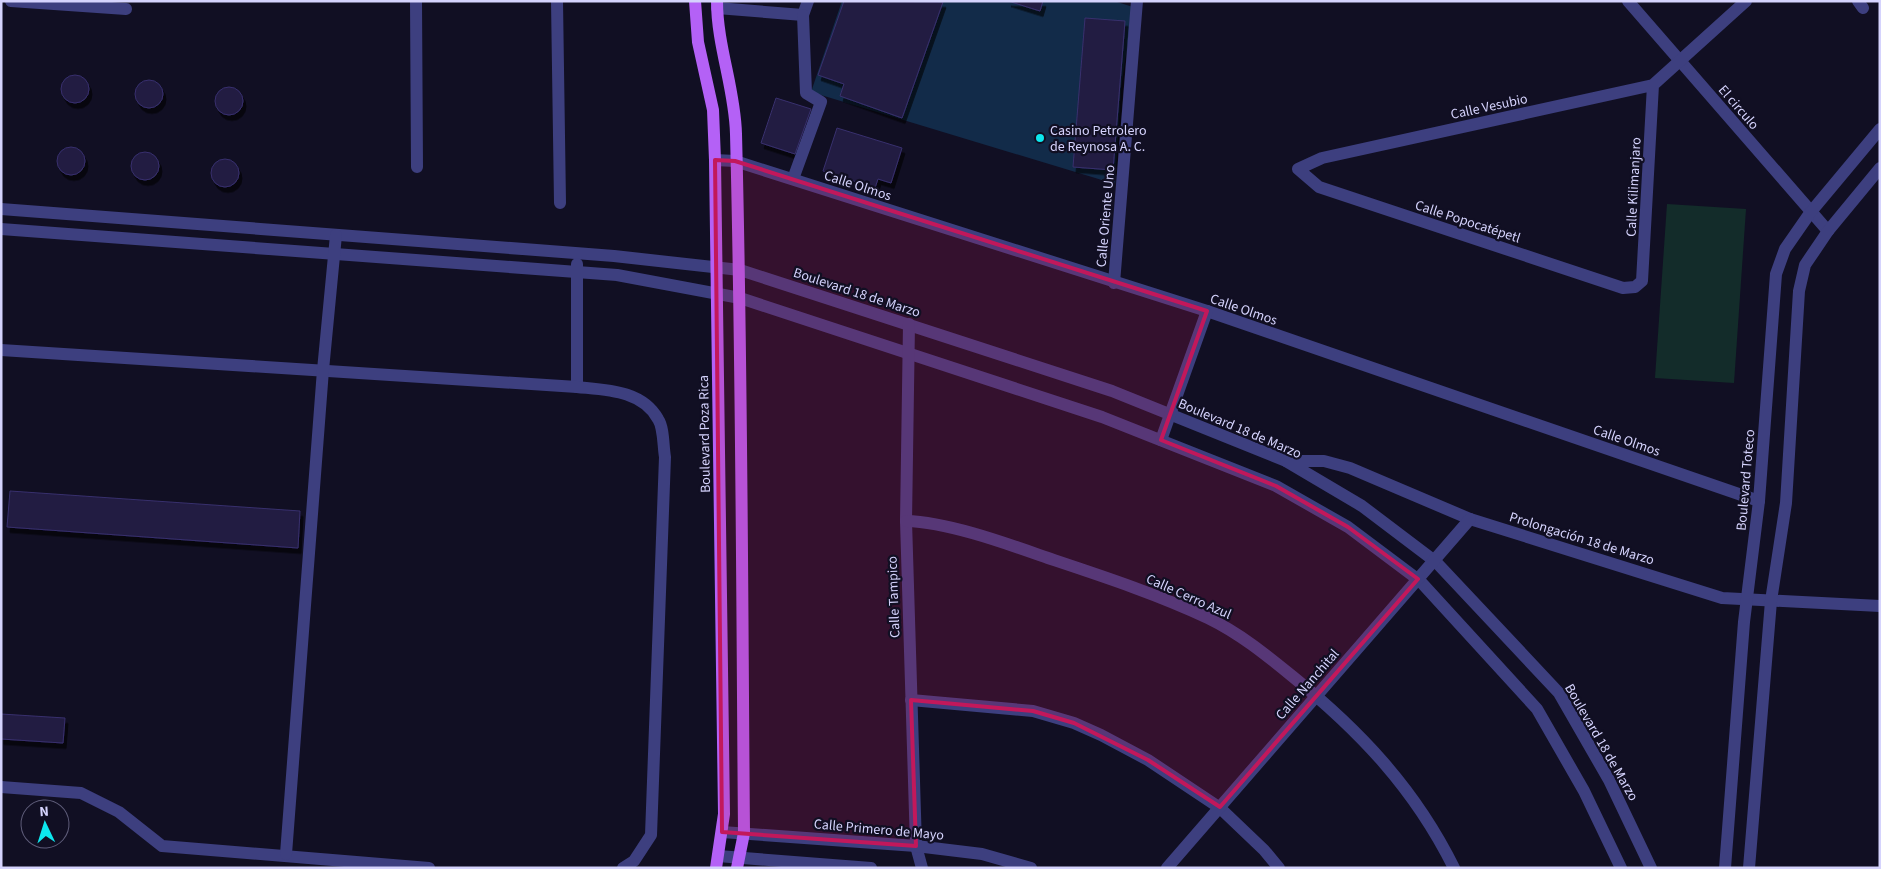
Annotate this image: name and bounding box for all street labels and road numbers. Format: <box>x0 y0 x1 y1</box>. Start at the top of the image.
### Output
street label: El circulo <box>1713 81 1763 134</box>
street label: Calle Vesubio <box>1449 89 1530 125</box>
street label: Calle Kilimanjaro <box>1621 137 1647 237</box>
street label: Calle Oriente Uno <box>1092 164 1120 268</box>
street label: Calle Olmos <box>821 166 894 206</box>
street label: Calle Popocatépetl <box>1412 195 1523 249</box>
street label: Boulevard 18 de Marzo <box>791 263 923 323</box>
street label: Calle Olmos <box>1207 289 1280 331</box>
street label: Boulevard Poza Rica <box>694 375 716 493</box>
street label: Boulevard 18 de Marzo <box>1175 394 1304 464</box>
street label: Calle Olmos <box>1590 420 1663 462</box>
street label: Boulevard Toteco <box>1732 429 1760 532</box>
street label: Prolongación 18 de Marzo <box>1507 507 1657 571</box>
street label: Calle Tampico <box>883 556 905 638</box>
street label: Calle Cerro Azul <box>1143 569 1235 625</box>
street label: Calle Nanchital <box>1271 644 1345 725</box>
street label: Boulevard 18 de Marzo <box>1559 680 1643 805</box>
street label: Calle Primero de Mayo <box>813 814 945 846</box>

